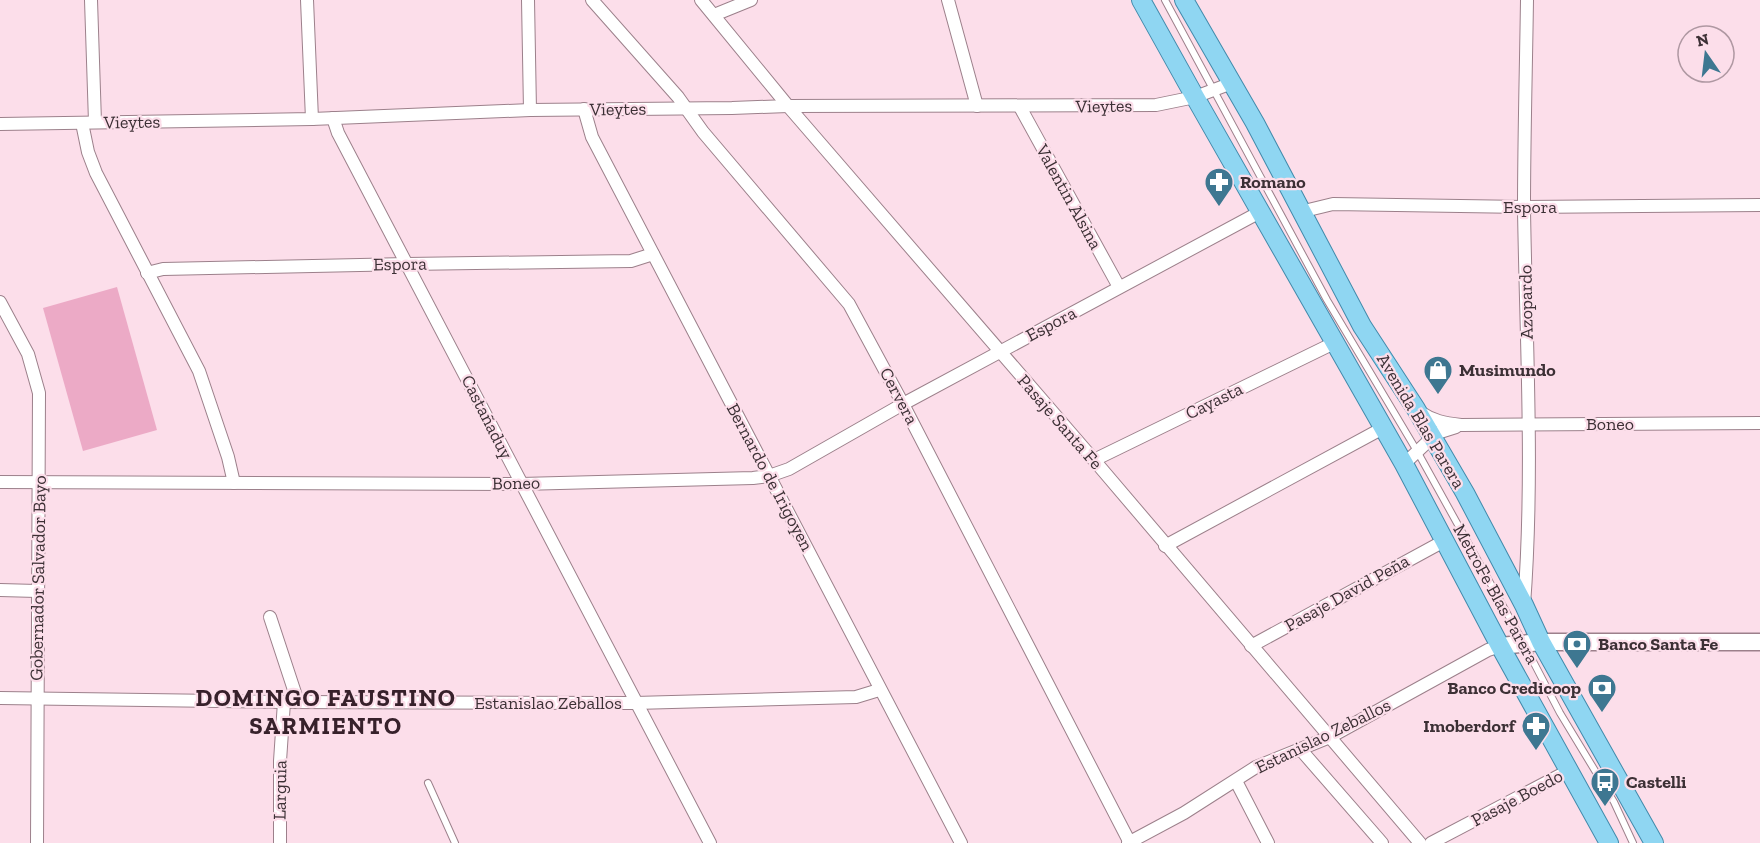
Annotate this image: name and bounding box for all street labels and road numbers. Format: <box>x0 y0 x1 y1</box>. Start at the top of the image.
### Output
street label: Vieytes <box>1074 95 1133 118</box>
street label: Vieytes <box>588 98 647 121</box>
street label: Vieytes <box>102 111 161 134</box>
street label: Valentin Alsina <box>1031 140 1107 254</box>
street label: Espora <box>1503 196 1557 218</box>
street label: Espora <box>373 253 427 275</box>
street label: Azopardo <box>1514 265 1538 339</box>
street label: Espora <box>1022 302 1080 346</box>
street label: Avenida Blas Parera <box>1372 350 1470 493</box>
street label: Cervera <box>875 364 923 428</box>
street label: Pasaje Santa Fe <box>1013 370 1107 474</box>
street label: Castañaduy <box>456 371 518 463</box>
street label: Cayasta <box>1182 378 1247 424</box>
street label: Bernardo de Irigoyen <box>722 399 819 555</box>
street label: Boneo <box>1586 413 1634 435</box>
street label: Boneo <box>492 472 540 494</box>
street label: Gobernador Salvador Bayo <box>25 475 51 681</box>
street label: MetroFe Blas Parera <box>1448 520 1544 668</box>
street label: Pasaje David Peña <box>1281 550 1413 636</box>
street label: Estanislao Zeballos <box>474 692 622 714</box>
street label: Estanislao Zeballos <box>1252 694 1394 778</box>
street label: Larguia <box>268 760 292 820</box>
street label: Pasaje Boedo <box>1468 765 1566 831</box>

